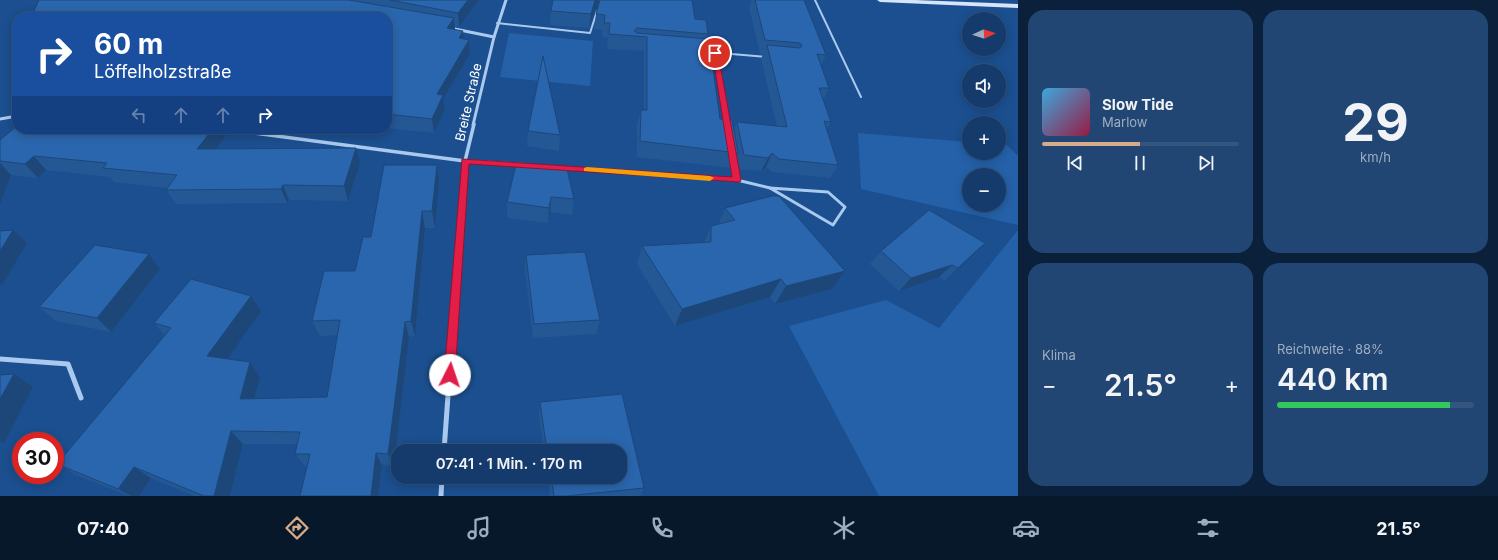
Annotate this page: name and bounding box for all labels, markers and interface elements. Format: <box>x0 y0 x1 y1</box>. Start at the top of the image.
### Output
north arrow <box>962 12 1006 56</box>
map controls <box>962 12 1006 212</box>
text: 60 m <box>94 27 163 61</box>
icon: right <box>28 28 80 80</box>
pin <box>698 36 732 70</box>
icon: arrive <box>704 42 726 64</box>
text: Löffelholzstraße <box>94 61 232 82</box>
street label: Breite Straße <box>451 61 485 143</box>
button: sound <box>962 64 1006 108</box>
text: 29 <box>1342 91 1409 154</box>
text: Slow Tide <box>1102 95 1174 114</box>
icon: left <box>128 104 150 126</box>
icon: ahead <box>170 104 192 126</box>
icon: ahead <box>212 104 234 126</box>
icon: right <box>254 104 276 126</box>
text: Marlow <box>1102 114 1148 130</box>
button: + <box>962 116 1006 160</box>
text: km/h <box>1360 149 1391 165</box>
icon: previous <box>1064 152 1086 174</box>
icon: pause <box>1129 152 1151 174</box>
icon: next <box>1195 152 1217 174</box>
button: − <box>962 168 1006 212</box>
text: Reichweite · 88% <box>1277 341 1384 357</box>
text: Klima <box>1042 347 1076 363</box>
position arrow <box>429 354 471 396</box>
text: 440 km <box>1277 361 1388 397</box>
text: 21.5° <box>1104 367 1177 403</box>
text: − <box>1042 372 1057 398</box>
text: + <box>1224 372 1239 398</box>
speed limit sign: 30 <box>12 432 64 484</box>
text: 07:41 · 1 Min. · 170 m <box>436 454 582 473</box>
icon: directions <box>283 514 311 542</box>
icon: music <box>465 514 493 542</box>
icon: phone <box>648 514 676 542</box>
icon: climate <box>830 514 858 542</box>
icon: car <box>1012 514 1040 542</box>
icon: filters <box>1194 514 1222 542</box>
text: 07:40 <box>77 518 129 539</box>
text: 21.5° <box>1376 518 1421 539</box>

